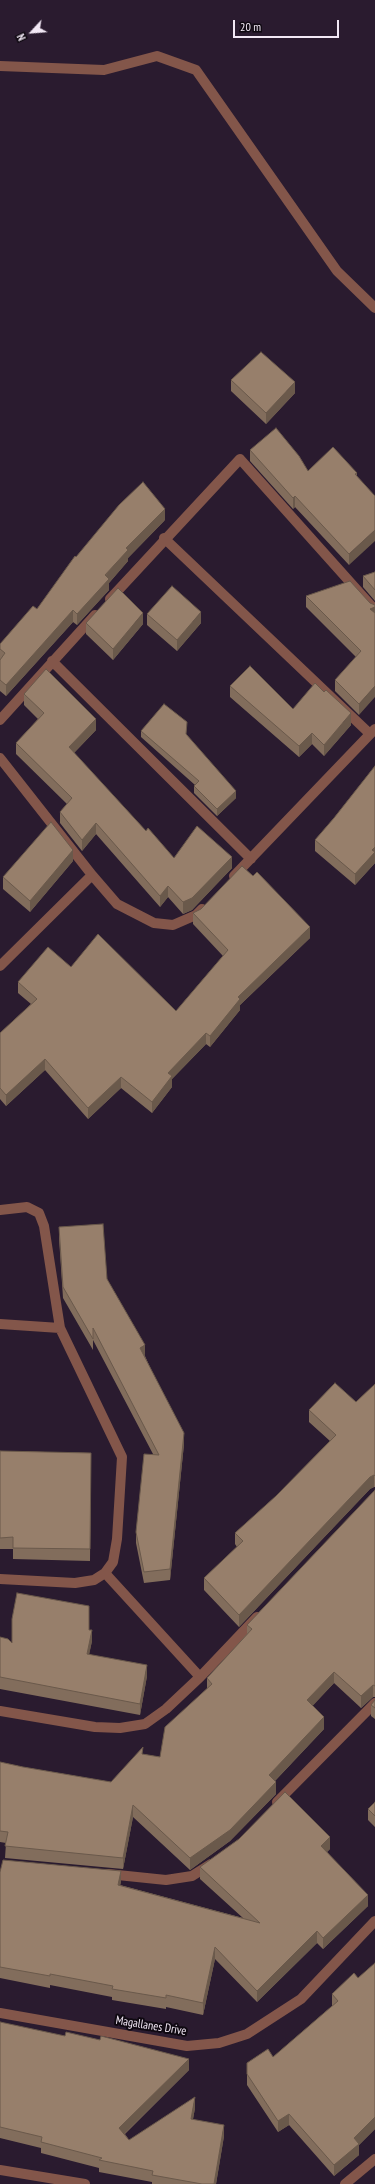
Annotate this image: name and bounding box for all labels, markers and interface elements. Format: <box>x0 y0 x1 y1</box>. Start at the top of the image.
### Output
north arrow <box>12 12 52 52</box>
scale bar <box>235 12 341 38</box>
text: 20 m <box>240 19 261 34</box>
text: N <box>14 32 29 43</box>
street label: Magallanes Drive <box>115 2013 187 2039</box>

